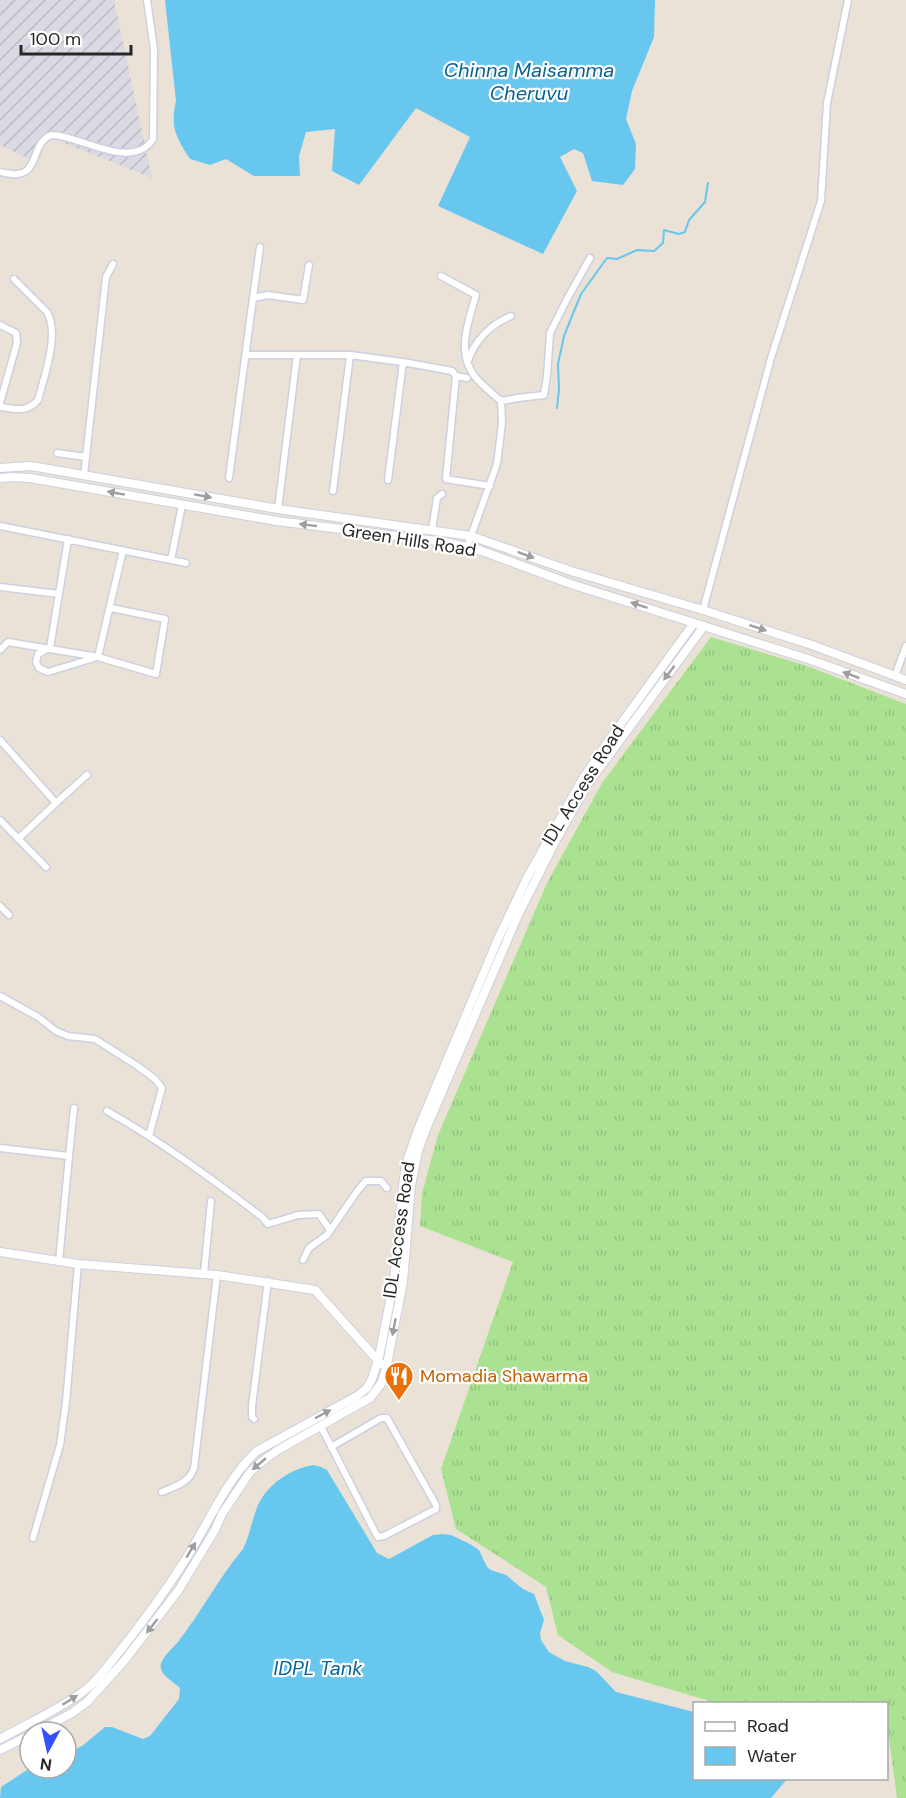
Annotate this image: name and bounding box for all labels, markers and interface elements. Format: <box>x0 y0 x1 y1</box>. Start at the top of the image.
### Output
scale bar <box>21 18 130 56</box>
text: 100 m <box>30 27 81 51</box>
water label: Chinna Maisamma Cheruvu <box>444 57 614 106</box>
one-way arrow <box>106 488 125 497</box>
one-way arrow <box>194 492 213 501</box>
street label: Green Hills Road <box>340 518 478 562</box>
one-way arrow <box>298 520 317 529</box>
one-way arrow <box>517 551 535 560</box>
one-way arrow <box>630 600 648 609</box>
one-way arrow <box>749 623 767 633</box>
one-way arrow <box>664 666 676 681</box>
one-way arrow <box>842 669 860 679</box>
street label: IDL Access Road <box>536 720 630 850</box>
street label: IDL Access Road <box>378 1160 420 1300</box>
one-way arrow <box>389 1317 398 1336</box>
restaurant icon: Momadia Shawarma <box>383 1360 415 1402</box>
place label: Momadia Shawarma <box>420 1364 588 1388</box>
one-way arrow <box>315 1409 332 1419</box>
one-way arrow <box>252 1457 267 1470</box>
one-way arrow <box>186 1542 197 1558</box>
one-way arrow <box>146 1618 158 1634</box>
water label: IDPL Tank <box>273 1655 363 1681</box>
one-way arrow <box>61 1695 78 1706</box>
legend <box>693 1702 888 1780</box>
text: Road <box>747 1714 789 1738</box>
north arrow <box>18 1720 78 1780</box>
text: Water <box>747 1744 797 1768</box>
text: N <box>39 1753 53 1776</box>

